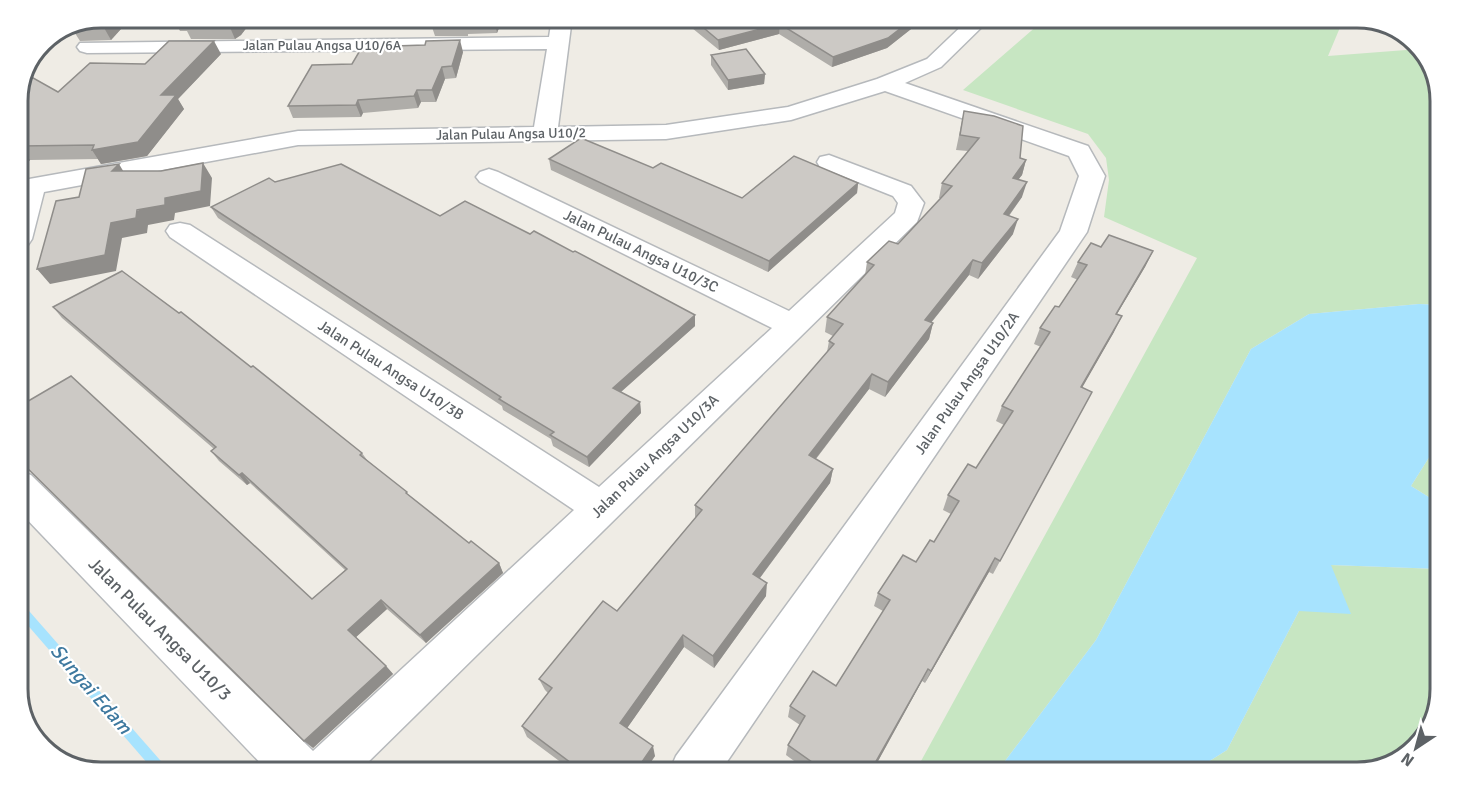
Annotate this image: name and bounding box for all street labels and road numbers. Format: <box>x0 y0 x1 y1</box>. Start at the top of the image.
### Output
street label: Jalan Pulau Angsa U10/6A <box>243 37 402 54</box>
street label: Jalan Pulau Angsa U10/2 <box>436 124 586 144</box>
street label: Jalan Pulau Angsa U10/3C <box>561 206 721 296</box>
street label: Jalan Pulau Angsa U10/2A <box>911 308 1023 458</box>
street label: Jalan Pulau Angsa U10/3B <box>315 316 467 424</box>
street label: Jalan Pulau Angsa U10/3A <box>588 390 722 522</box>
street label: Jalan Pulau Angsa U10/3 <box>84 553 236 705</box>

